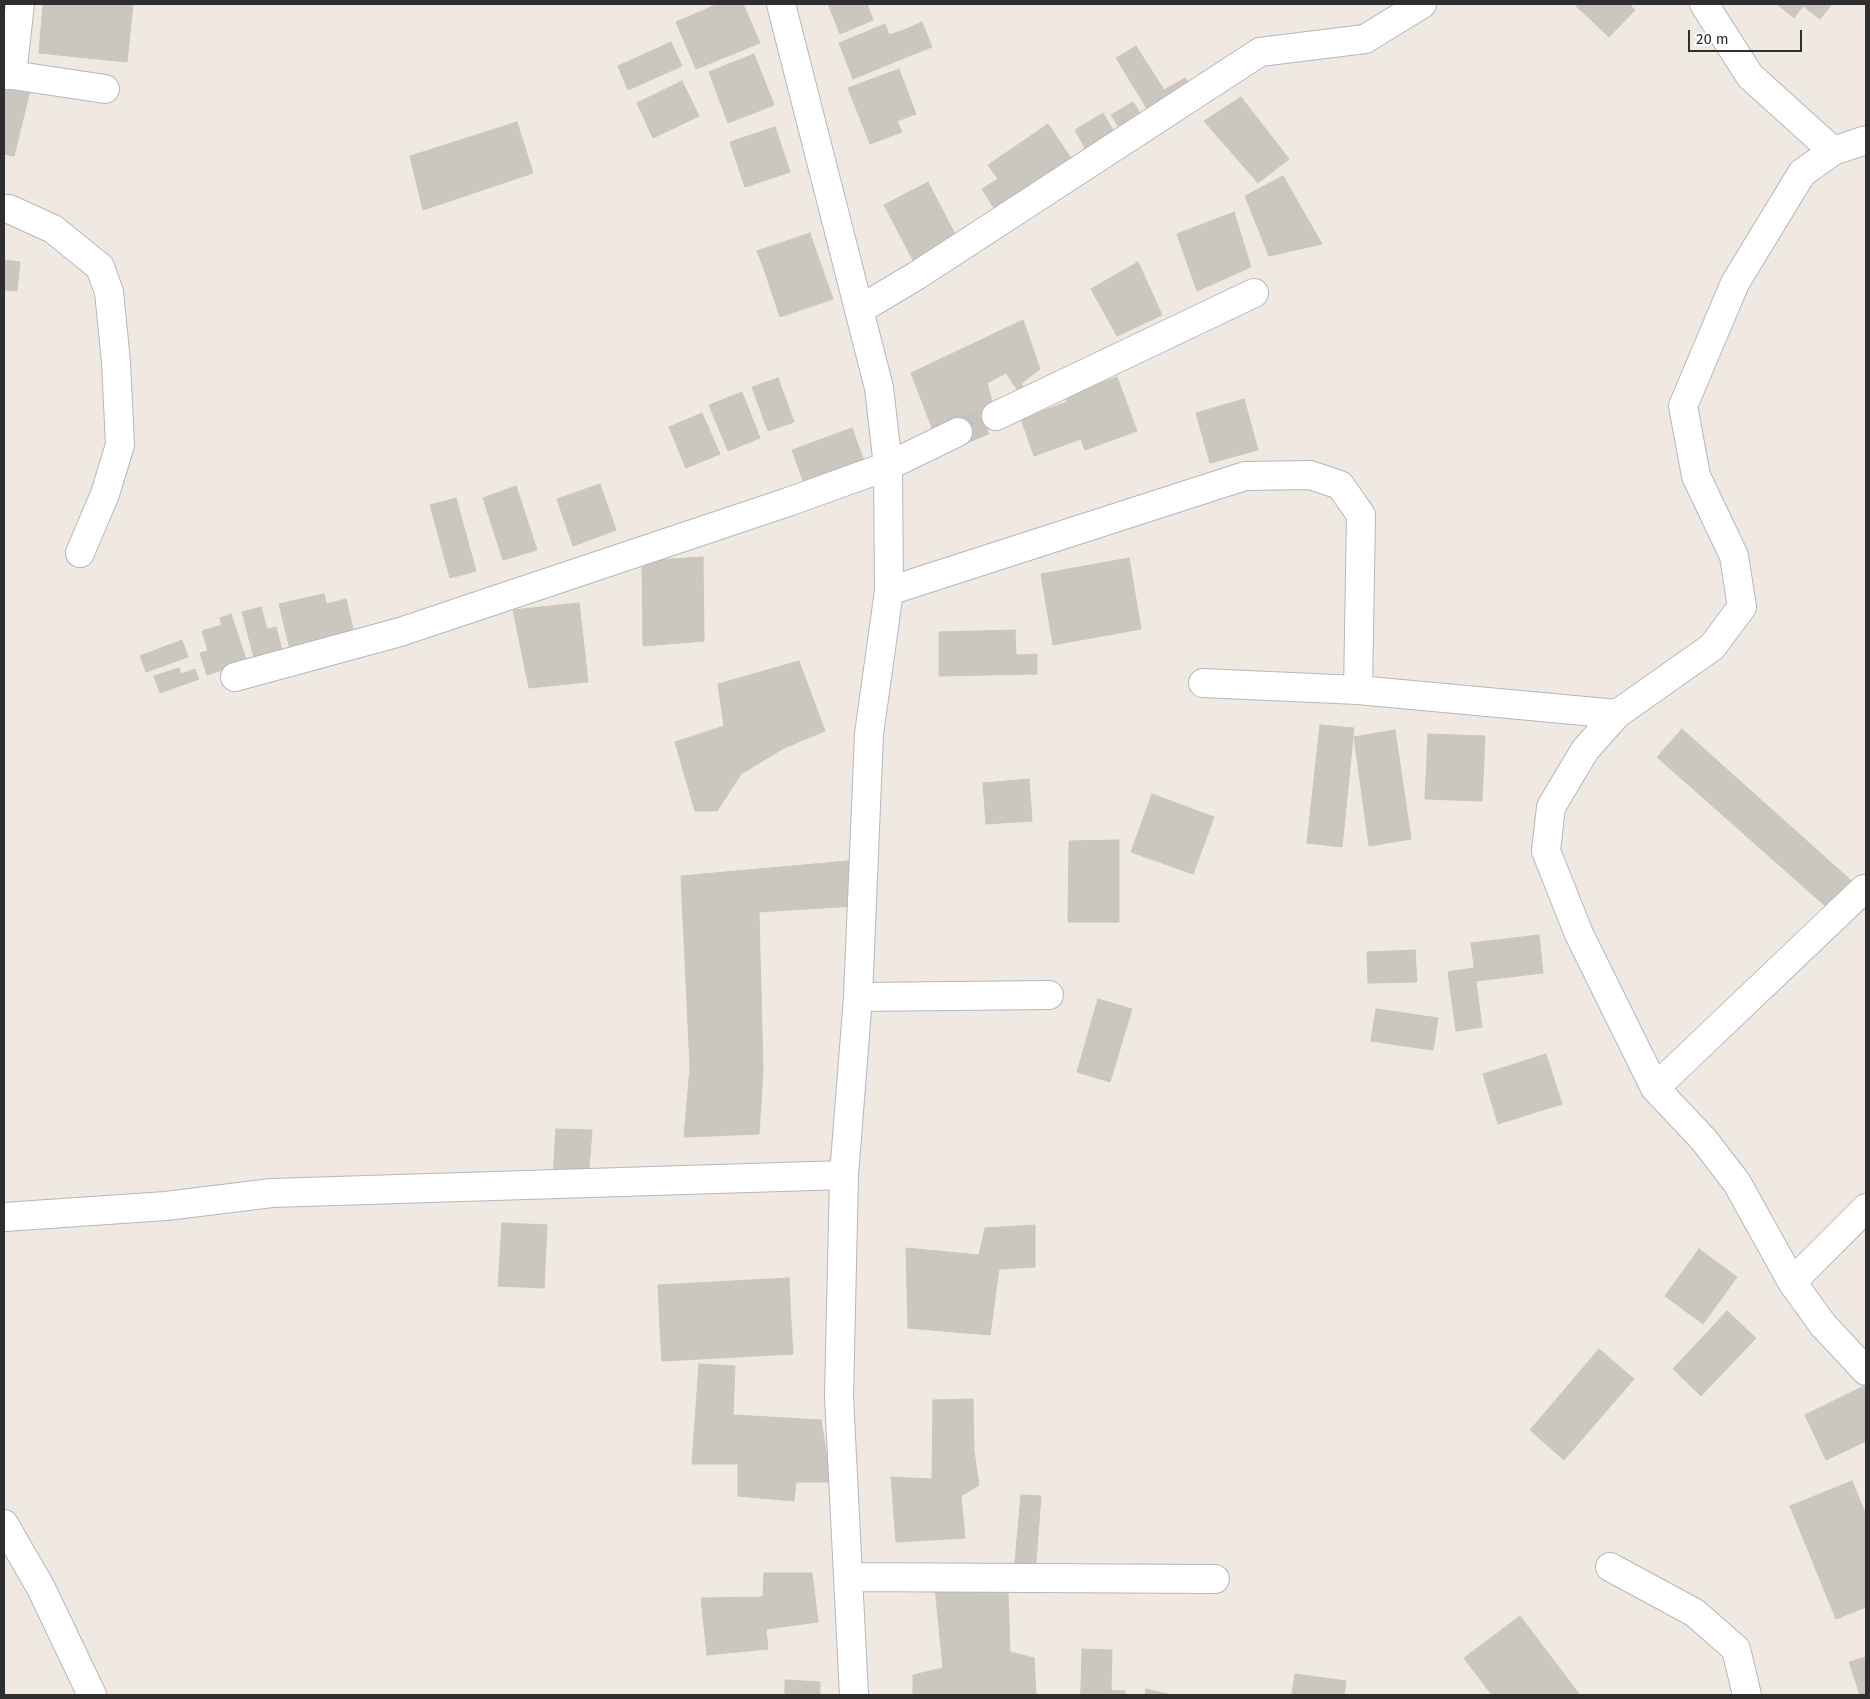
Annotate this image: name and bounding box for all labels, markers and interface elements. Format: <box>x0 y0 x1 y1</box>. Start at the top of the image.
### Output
scale bar <box>1690 20 1804 52</box>
text: 20 m <box>1696 30 1729 48</box>

